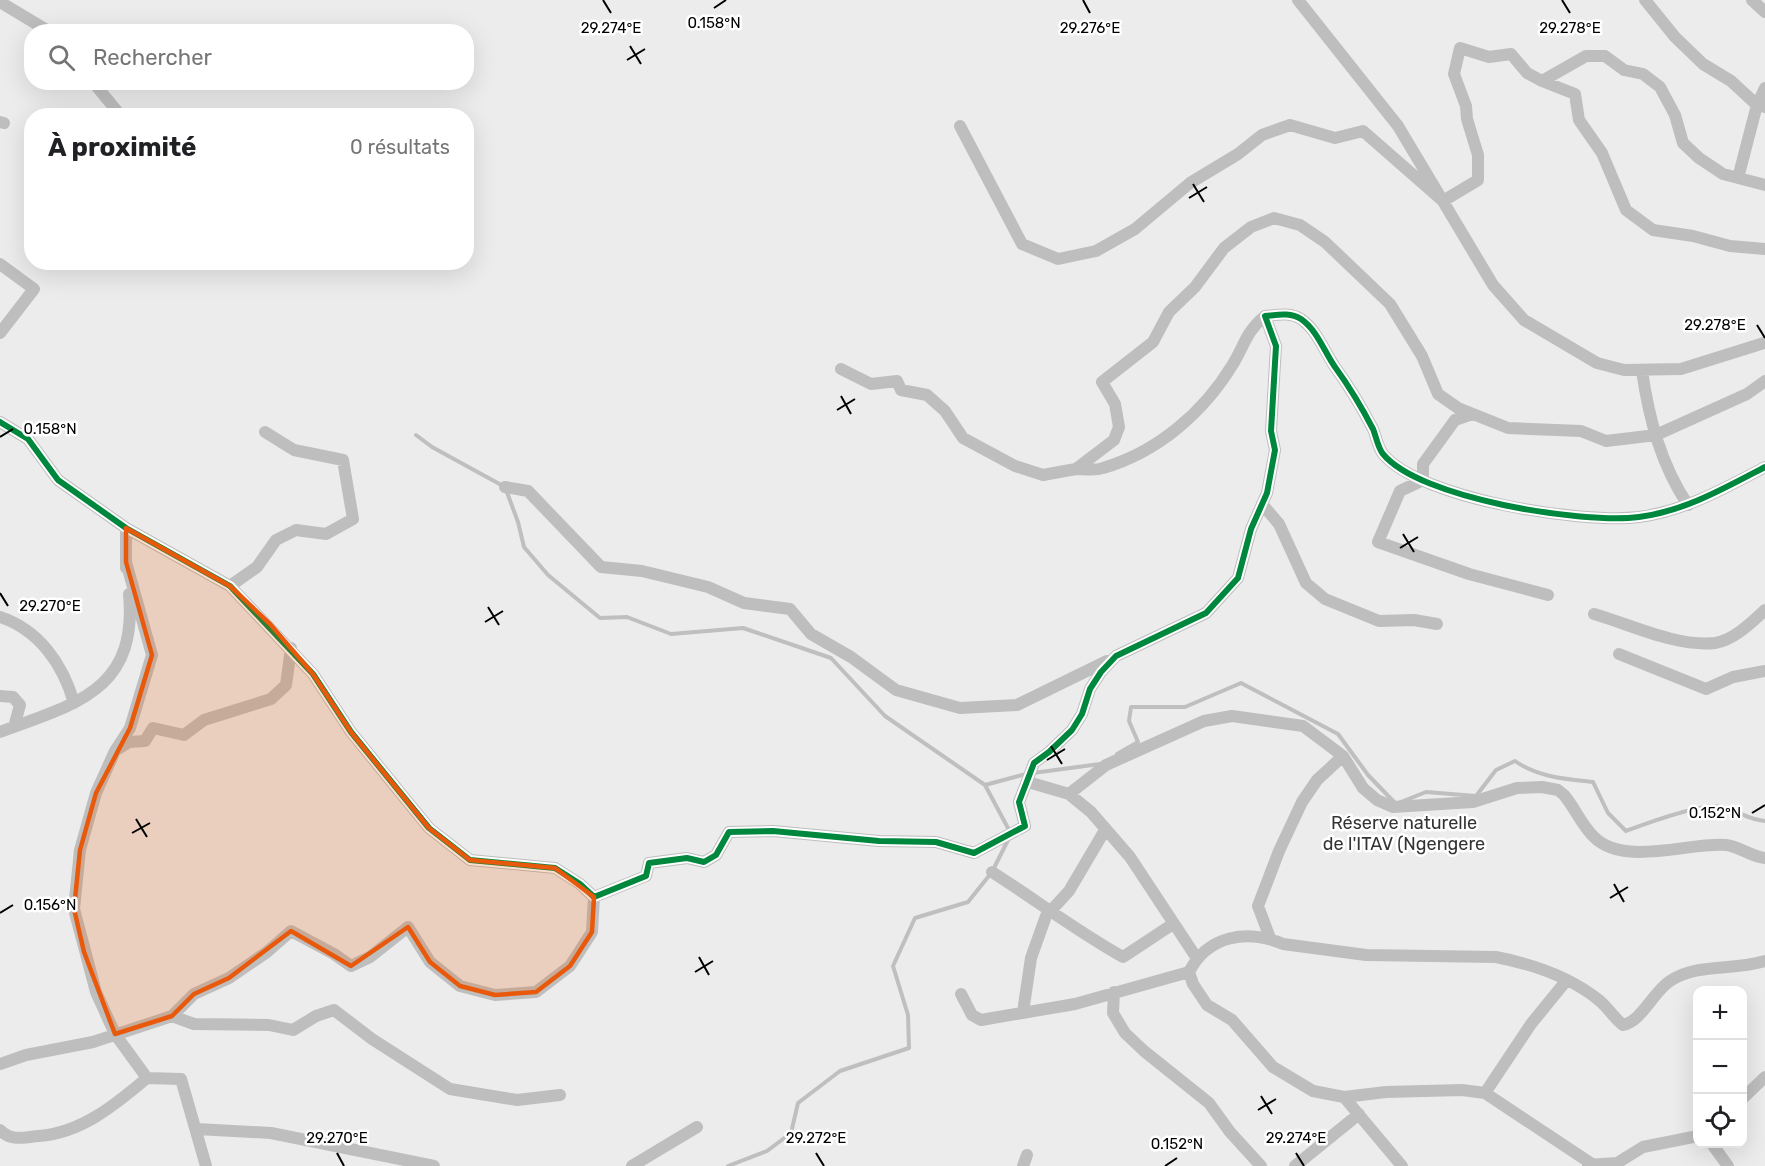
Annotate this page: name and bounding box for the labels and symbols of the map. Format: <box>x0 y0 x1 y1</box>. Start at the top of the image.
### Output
text: 0.158°N <box>687 14 741 32</box>
text: 29.274°E <box>581 19 641 37</box>
text: 29.276°E <box>1060 19 1120 37</box>
text: 29.278°E <box>1539 19 1601 37</box>
text: 29.278°E <box>1684 316 1746 334</box>
text: 0.158°N <box>23 420 77 438</box>
text: 29.270°E <box>19 597 81 615</box>
text: 0.152°N <box>1689 804 1741 822</box>
park label: Réserve naturelle de l'ITAV (Ngengere <box>1323 812 1485 855</box>
text: 0.156°N <box>24 896 76 914</box>
text: 29.270°E <box>306 1129 368 1147</box>
text: 29.272°E <box>786 1129 846 1147</box>
text: 29.274°E <box>1266 1129 1326 1147</box>
text: 0.152°N <box>1151 1135 1203 1153</box>

